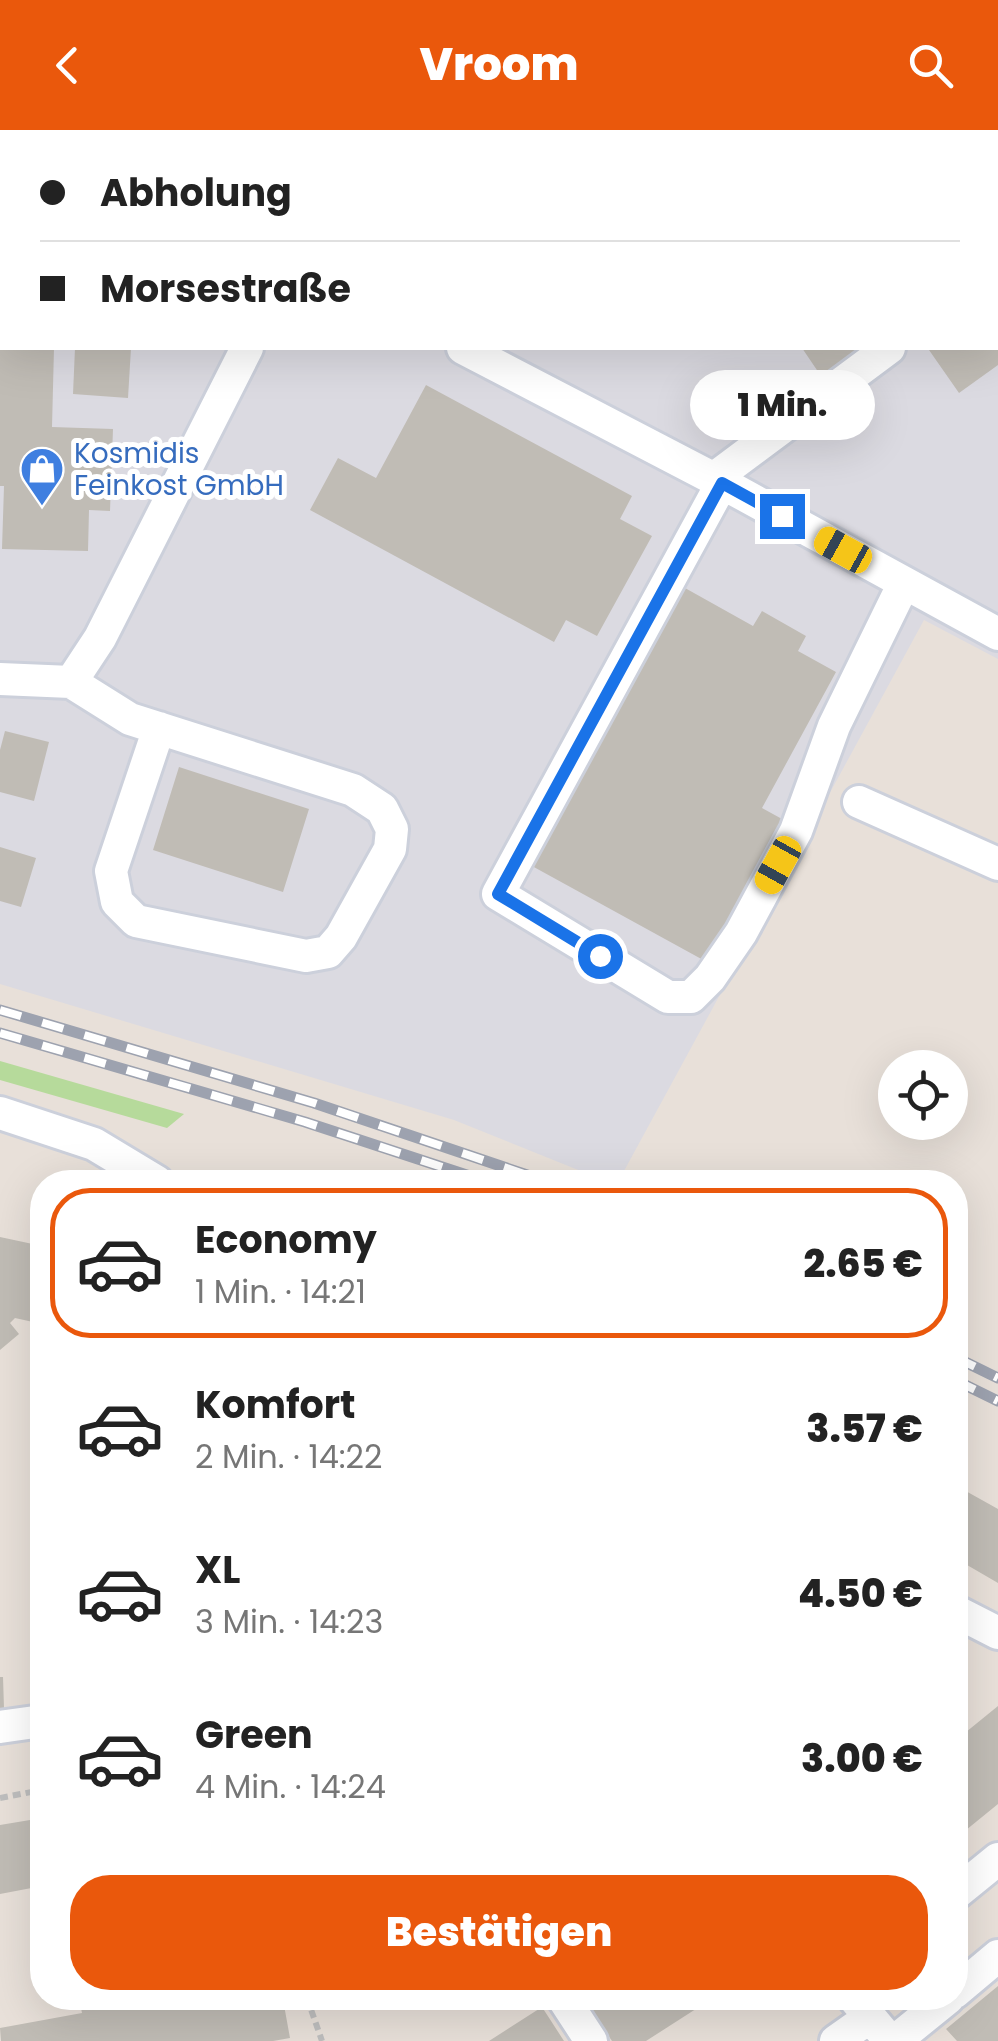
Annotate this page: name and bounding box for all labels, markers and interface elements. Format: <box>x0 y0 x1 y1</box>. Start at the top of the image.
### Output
text: Vroom <box>420 33 579 96</box>
icon: back <box>40 38 95 93</box>
icon: search <box>903 38 958 93</box>
text: Abholung <box>100 166 292 219</box>
text: Morsestraße <box>100 262 351 315</box>
callout: 1 Min. <box>690 371 874 441</box>
text: 1 Min. <box>738 382 827 427</box>
place label: Kosmidis Feinkost GmbH <box>74 434 284 505</box>
shop icon: Kosmidis Feinkost GmbH <box>19 446 65 507</box>
route end <box>760 494 805 539</box>
car <box>809 522 877 578</box>
car <box>750 831 806 899</box>
route start <box>578 934 623 979</box>
map controls <box>878 1050 968 1140</box>
button: locate <box>878 1050 968 1140</box>
text: Economy <box>195 1213 377 1266</box>
icon: car <box>75 1218 165 1308</box>
text: 2.65 € <box>804 1237 923 1290</box>
text: 1 Min. · 14:21 <box>195 1269 366 1314</box>
text: Komfort <box>195 1378 356 1431</box>
icon: car <box>75 1383 165 1473</box>
text: 3.57 € <box>806 1402 923 1455</box>
text: 2 Min. · 14:22 <box>195 1434 382 1479</box>
text: XL <box>195 1543 240 1596</box>
icon: car <box>75 1548 165 1638</box>
text: 4.50 € <box>798 1567 923 1620</box>
text: 3 Min. · 14:23 <box>195 1599 383 1644</box>
text: Green <box>195 1708 313 1761</box>
icon: car <box>75 1713 165 1803</box>
text: 3.00 € <box>801 1732 923 1785</box>
text: 4 Min. · 14:24 <box>195 1764 386 1809</box>
button: Bestätigen <box>70 1875 928 1990</box>

